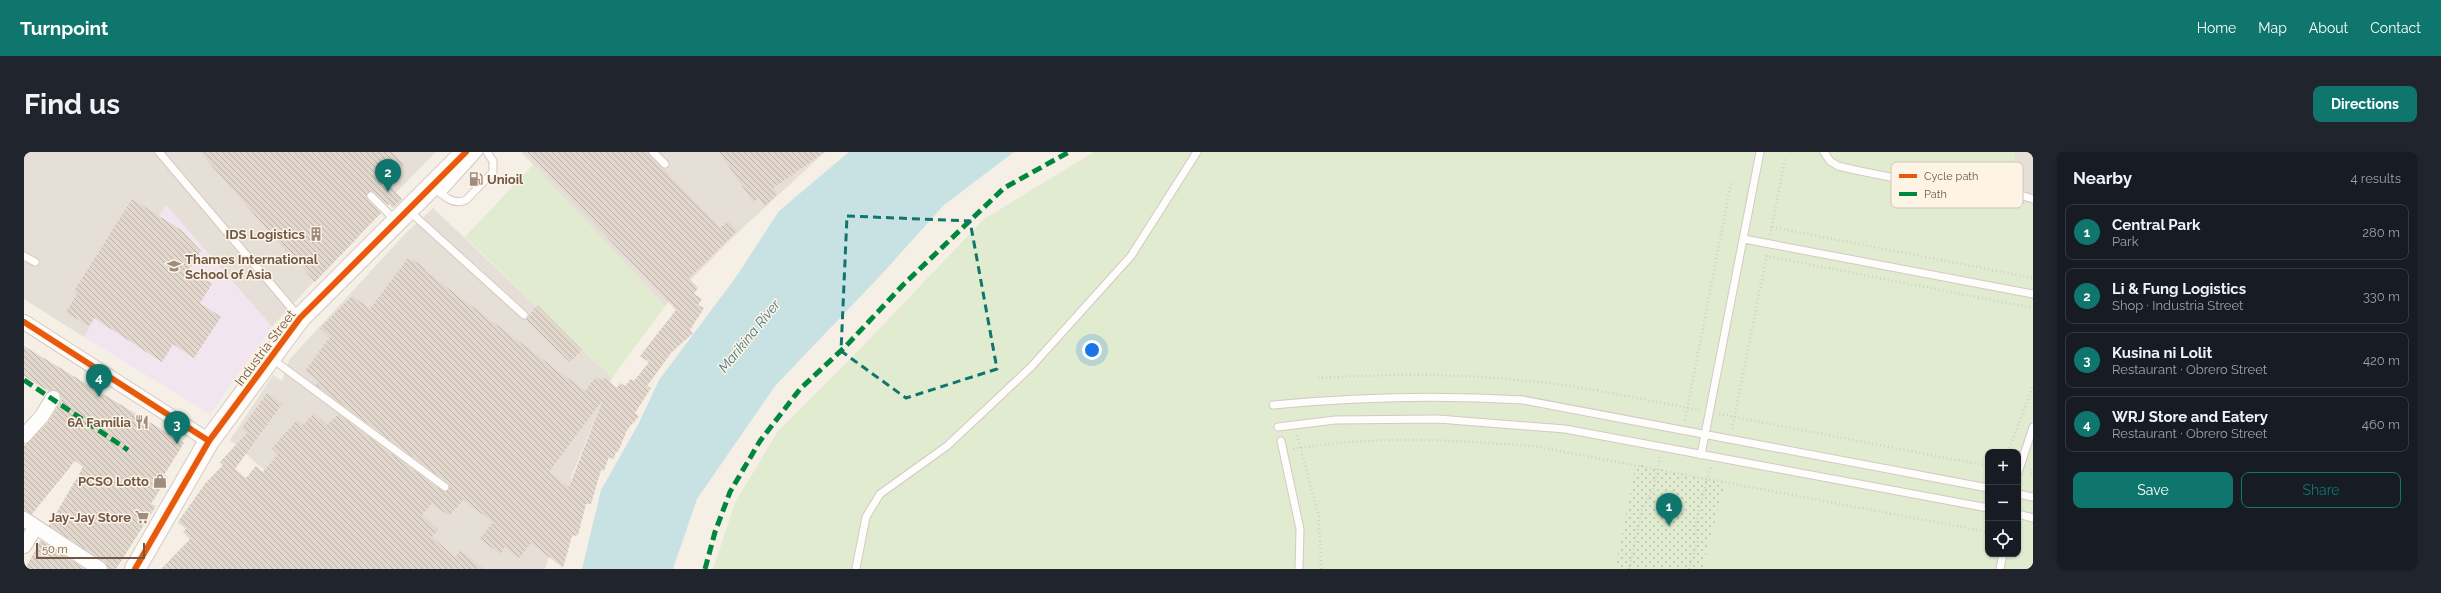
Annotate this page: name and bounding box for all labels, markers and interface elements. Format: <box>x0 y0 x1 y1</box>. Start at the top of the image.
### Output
text: Turnpoint <box>20 17 108 39</box>
text: Home <box>2197 20 2236 36</box>
text: Map <box>2258 20 2287 36</box>
text: About <box>2309 20 2348 36</box>
text: Contact <box>2370 20 2421 36</box>
button: Directions <box>2313 86 2417 122</box>
text: Find us <box>24 88 120 121</box>
pin: 2 <box>375 159 401 192</box>
legend <box>1891 162 2023 208</box>
text: Nearby <box>2073 168 2132 188</box>
text: Cycle path <box>1924 170 1978 183</box>
fuel station icon: Unioil <box>468 171 484 187</box>
text: 4 results <box>2350 171 2401 186</box>
place label: Unioil <box>487 172 524 187</box>
text: Path <box>1924 188 1947 201</box>
text: Central Park <box>2112 216 2200 234</box>
text: 1 <box>2084 225 2090 240</box>
text: 280 m <box>2362 225 2400 240</box>
building icon: IDS Logistics <box>308 226 324 242</box>
place label: IDS Logistics <box>225 227 306 242</box>
text: Park <box>2112 234 2139 249</box>
place label: Thames International School of Asia <box>185 252 319 282</box>
school or university icon: Thames International School of Asia <box>166 258 182 274</box>
text: Li & Fung Logistics <box>2112 280 2246 298</box>
text: 2 <box>2083 289 2091 304</box>
text: 330 m <box>2363 289 2400 304</box>
water label: Marikina River <box>715 296 784 376</box>
text: Shop · Industria Street <box>2112 298 2243 313</box>
street label: Industria Street <box>232 307 299 389</box>
your location <box>1082 340 1102 360</box>
text: Kusina ni Lolit <box>2112 344 2212 362</box>
text: 3 <box>2083 353 2091 368</box>
text: 420 m <box>2363 353 2400 368</box>
text: Restaurant · Obrero Street <box>2112 362 2267 377</box>
pin: 4 <box>86 364 112 397</box>
text: WRJ Store and Eatery <box>2112 408 2268 426</box>
pin: 3 <box>164 411 190 444</box>
restaurant icon: 6A Familia <box>134 414 150 430</box>
place label: 6A Familia <box>67 415 132 430</box>
text: 4 <box>2083 417 2091 432</box>
text: 460 m <box>2362 417 2400 432</box>
text: Restaurant · Obrero Street <box>2112 426 2267 441</box>
map controls <box>1985 449 2021 557</box>
button: + <box>1985 449 2021 485</box>
button: Save <box>2073 472 2233 508</box>
button: Share <box>2241 472 2401 508</box>
shop icon: PCSO Lotto <box>152 473 168 489</box>
place label: PCSO Lotto <box>78 474 149 489</box>
button: − <box>1985 485 2021 521</box>
pin: 1 <box>1656 493 1682 526</box>
supermarket icon: Jay-Jay Store <box>134 509 150 525</box>
place label: Jay-Jay Store <box>49 510 131 525</box>
button: locate <box>1985 521 2021 557</box>
scale bar <box>36 541 145 560</box>
text: 50 m <box>42 543 68 556</box>

